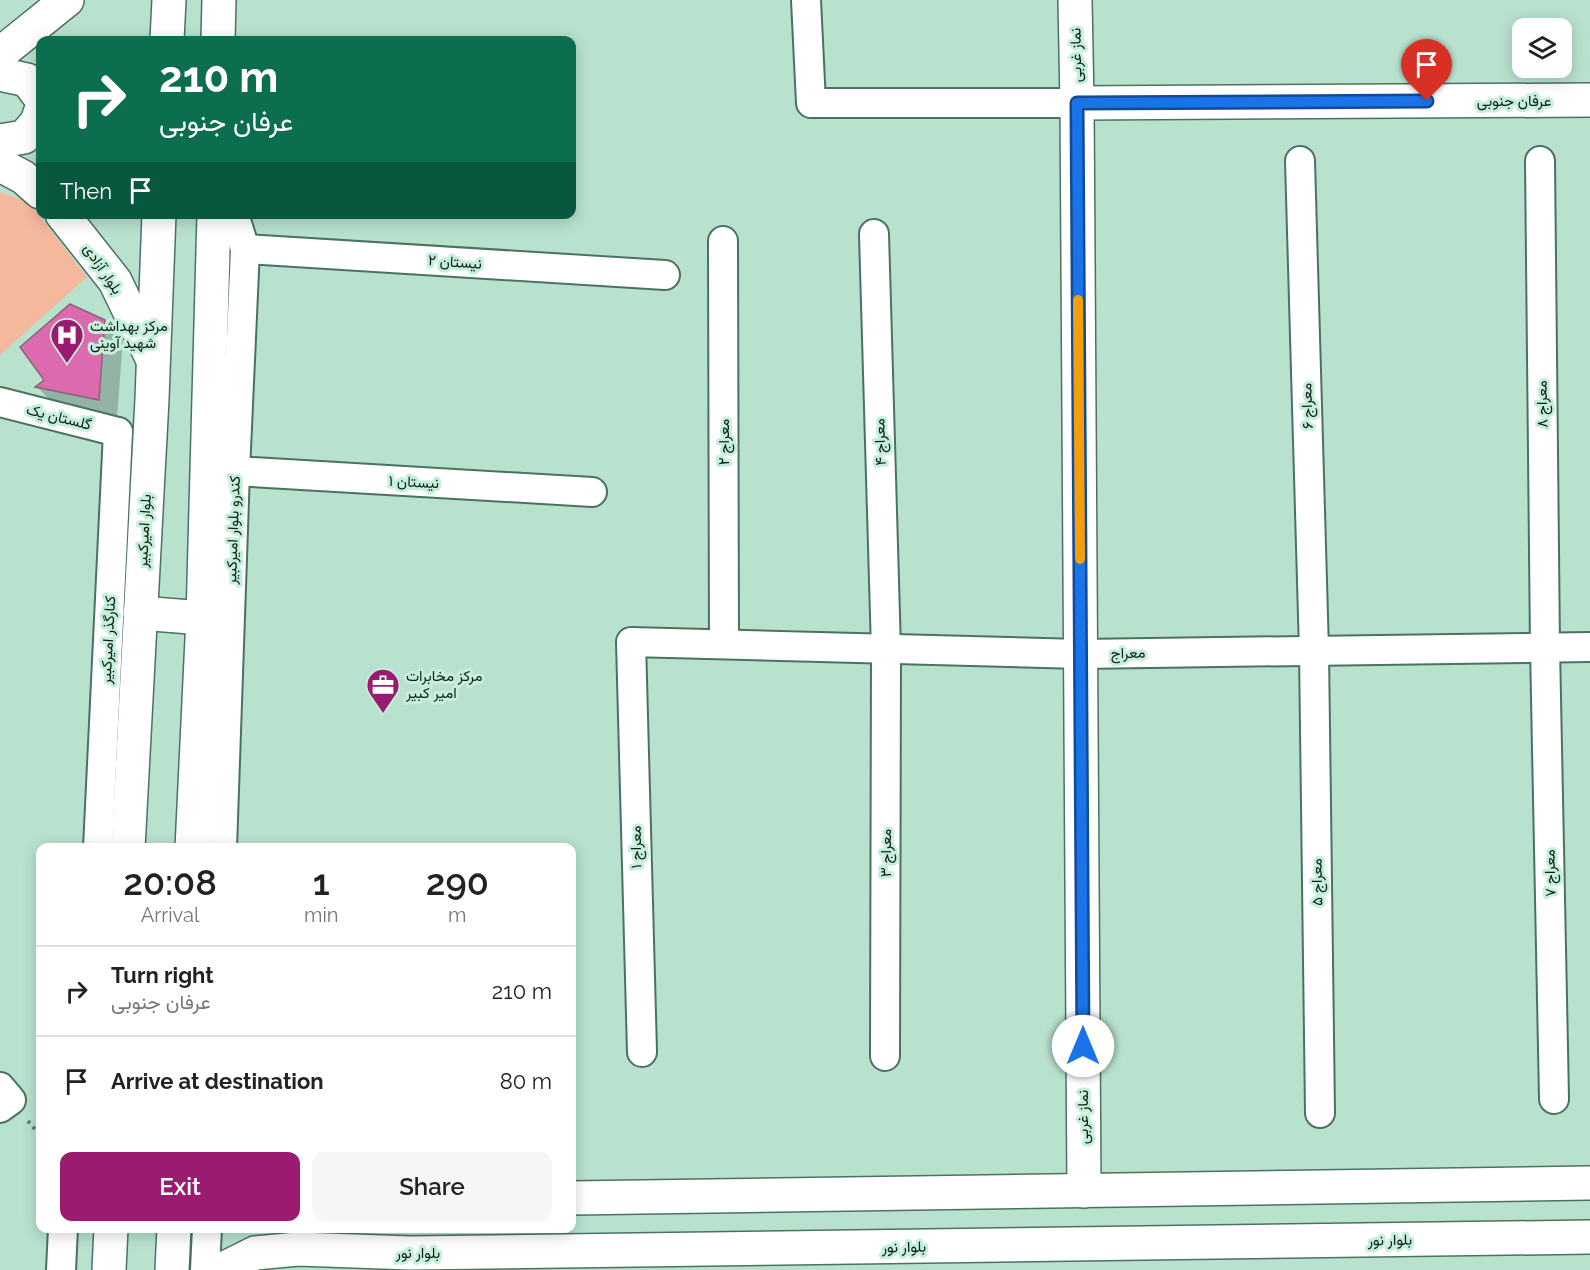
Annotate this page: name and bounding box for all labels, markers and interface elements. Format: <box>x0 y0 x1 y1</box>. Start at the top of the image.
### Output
map controls <box>1512 18 1572 78</box>
button: layers <box>1512 18 1572 78</box>
street label: نماز غربی <box>1067 28 1086 82</box>
pin <box>1401 39 1452 101</box>
icon: arrive <box>1410 48 1443 81</box>
text: 210 m <box>159 53 278 102</box>
icon: right <box>60 60 138 138</box>
street label: عرفان جنوبی <box>1477 92 1552 111</box>
text: عرفان جنوبی <box>159 106 293 137</box>
icon: arrive <box>124 174 157 207</box>
text: Then <box>60 178 112 204</box>
street label: بلوار آزادی <box>79 240 126 298</box>
street label: نیستان ۲ <box>427 251 483 273</box>
hospital icon: مرکز بهداشت شهید آوینی <box>49 317 85 364</box>
place label: مرکز بهداشت شهید آوینی <box>90 317 168 353</box>
street label: معراج ۸ <box>1533 380 1553 428</box>
street label: معراج ۶ <box>1297 383 1319 429</box>
street label: گلستان یک <box>25 400 94 434</box>
street label: معراج ۴ <box>870 418 892 466</box>
street label: معراج ۲ <box>715 419 735 465</box>
street label: نیستان ۱ <box>388 472 440 492</box>
street label: کندرو بلوار امیرکبیر <box>222 475 244 586</box>
street label: بلوار امیرکبیر <box>133 494 155 569</box>
street label: کنارگذر امیرکبیر <box>97 595 119 686</box>
street label: معراج <box>1110 644 1146 664</box>
office icon: مرکز مخابرات امیر کبیر <box>365 667 401 714</box>
place label: مرکز مخابرات امیر کبیر <box>405 667 483 702</box>
street label: معراج ۱ <box>627 825 647 869</box>
street label: معراج ۳ <box>877 829 897 877</box>
street label: معراج ۷ <box>1541 849 1561 897</box>
street label: معراج ۵ <box>1308 858 1328 906</box>
text: 20:08 <box>123 861 217 903</box>
text: 1 <box>313 861 330 903</box>
text: 290 <box>426 861 489 903</box>
text: Arrival <box>141 903 199 927</box>
text: min <box>304 903 338 927</box>
text: m <box>448 903 466 927</box>
text: Turn right <box>111 962 214 988</box>
icon: right <box>60 975 93 1008</box>
text: 210 m <box>492 978 552 1004</box>
text: عرفان جنوبی <box>111 990 211 1014</box>
position arrow <box>1051 1014 1115 1078</box>
icon: arrive <box>60 1065 93 1098</box>
text: Arrive at destination <box>111 1068 324 1094</box>
text: 80 m <box>500 1068 552 1094</box>
street label: نماز غربی <box>1074 1090 1093 1144</box>
button: Exit <box>60 1152 300 1221</box>
button: Share <box>312 1152 552 1221</box>
street label: بلوار نور <box>1367 1231 1412 1249</box>
street label: بلوار نور <box>881 1238 926 1256</box>
street label: بلوار نور <box>395 1244 440 1262</box>

